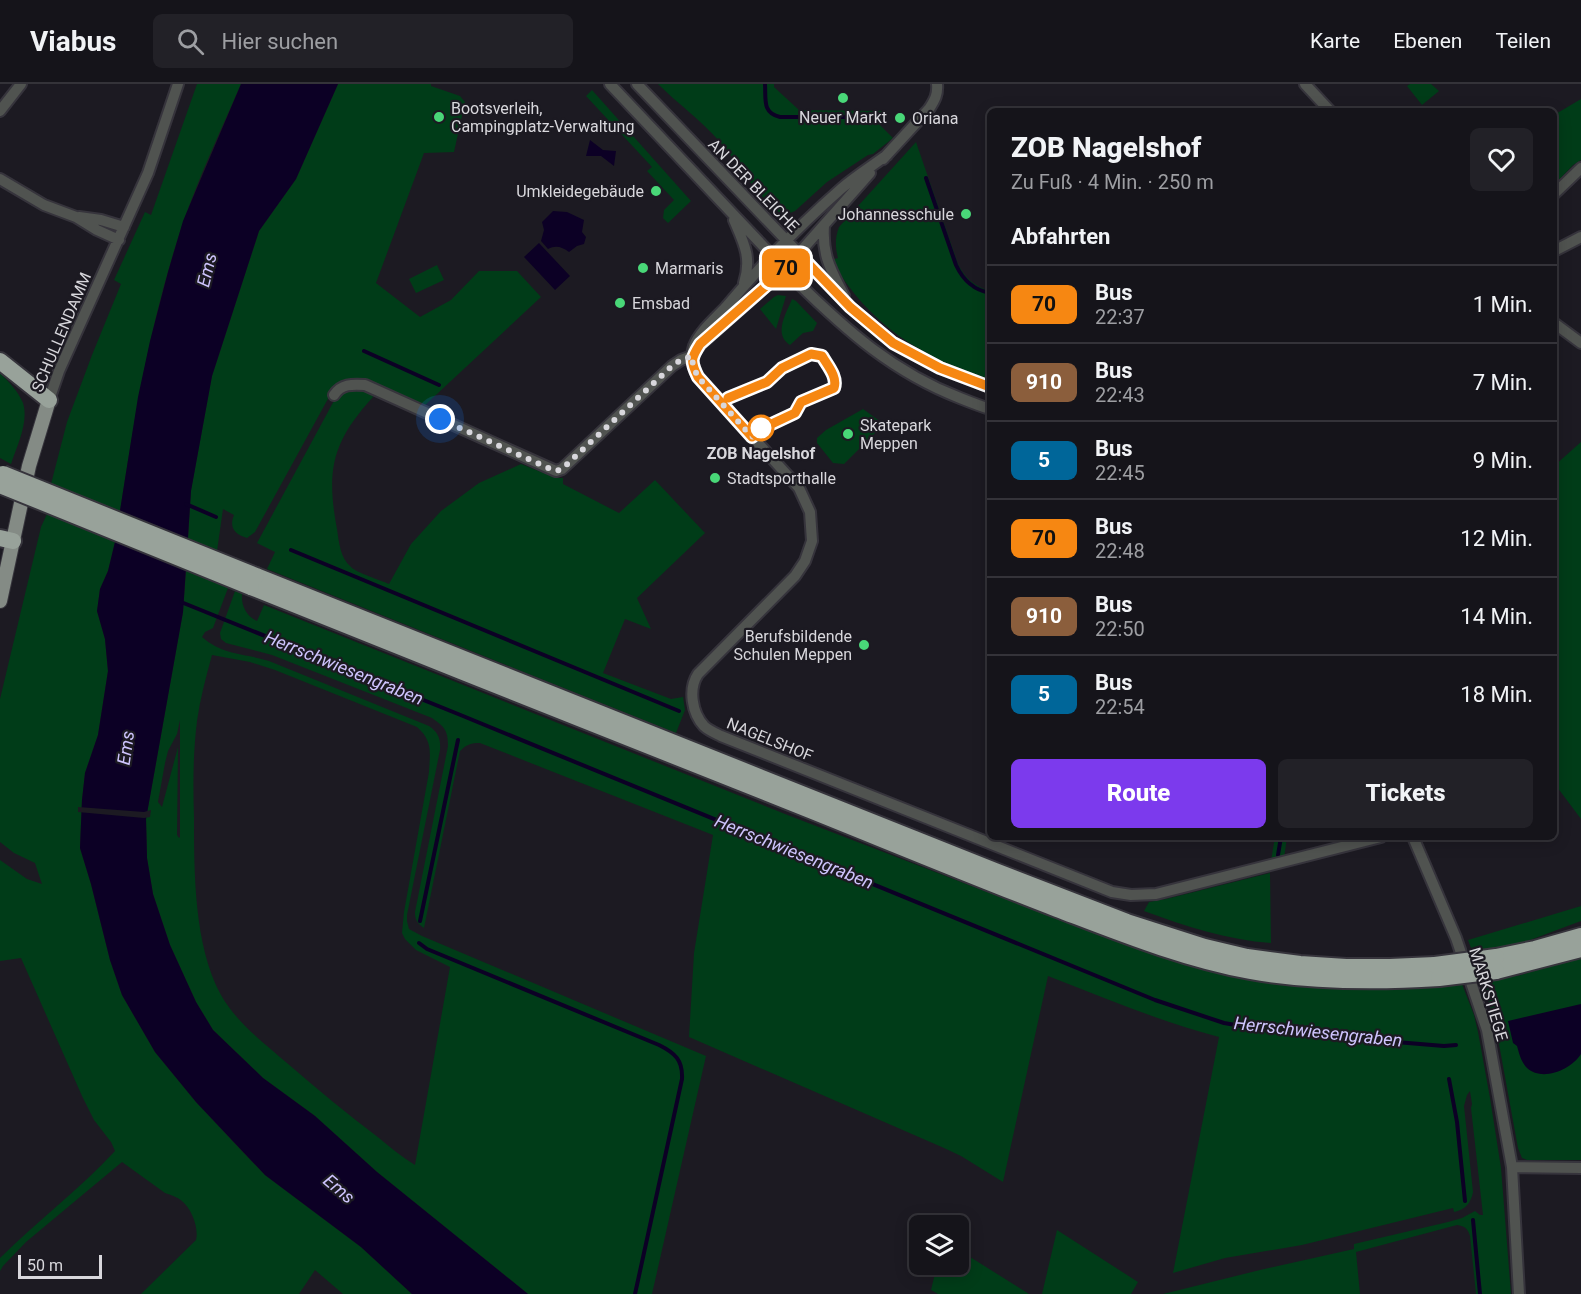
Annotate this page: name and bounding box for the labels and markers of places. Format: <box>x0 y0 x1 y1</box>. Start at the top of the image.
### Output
marker: Neuer Markt <box>836 91 850 105</box>
place label: Bootsverleih, Campingplatz-Verwaltung <box>451 99 634 136</box>
place label: Neuer Markt <box>799 108 887 127</box>
place label: Oriana <box>912 109 959 128</box>
marker: Bootsverleih, Campingplatz-Verwaltung <box>432 110 446 124</box>
marker: Oriana <box>893 111 907 125</box>
place label: Umkleidegebäude <box>516 182 644 201</box>
marker: Umkleidegebäude <box>649 184 663 198</box>
place label: Johannesschule <box>837 205 954 224</box>
marker: Johannesschule <box>959 207 973 221</box>
place label: Marmaris <box>655 259 723 278</box>
marker: Marmaris <box>636 261 650 275</box>
place label: Emsbad <box>632 294 690 313</box>
marker: Emsbad <box>613 296 627 310</box>
marker: ZOB Nagelshof <box>748 415 774 441</box>
place label: Skatepark Meppen <box>860 416 932 453</box>
marker: Skatepark Meppen <box>841 427 855 441</box>
place label: ZOB Nagelshof <box>707 444 816 463</box>
place label: Stadtsporthalle <box>727 469 836 488</box>
marker: Stadtsporthalle <box>708 471 722 485</box>
place label: Berufsbildende Schulen Meppen <box>734 627 852 664</box>
marker: Berufsbildende Schulen Meppen <box>857 638 871 652</box>

